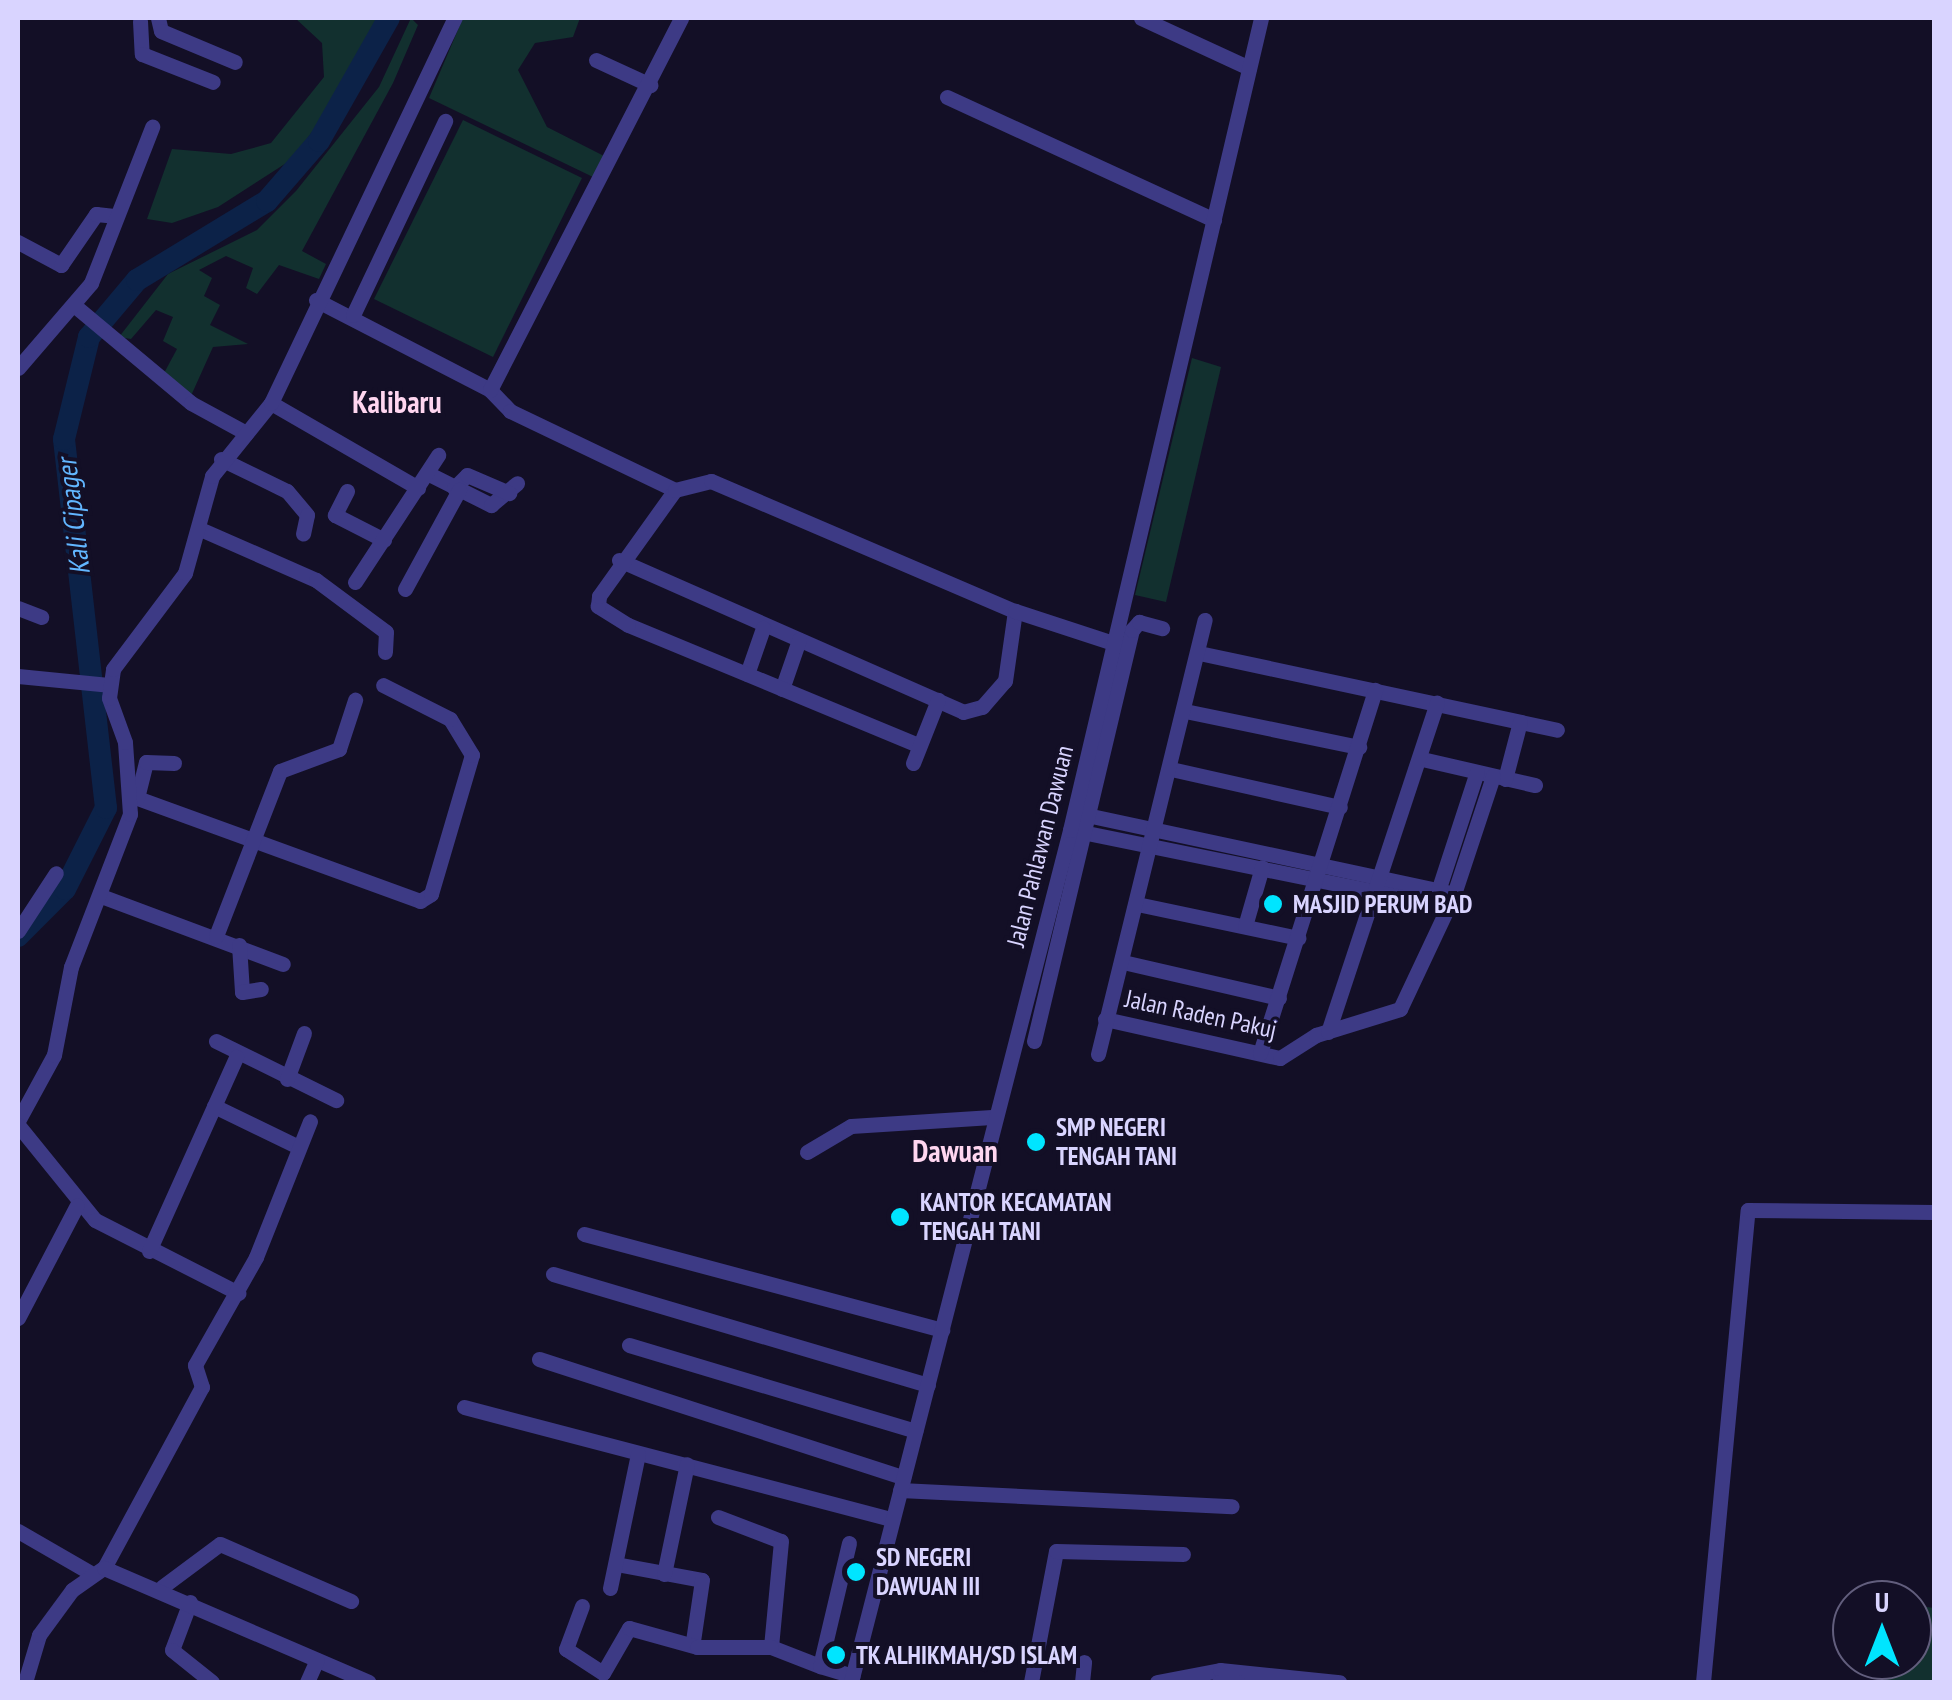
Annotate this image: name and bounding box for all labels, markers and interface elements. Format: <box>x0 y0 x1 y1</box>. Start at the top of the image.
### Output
district label: Kalibaru <box>352 384 442 420</box>
water label: Kali Cipager <box>49 457 97 577</box>
street label: Jalan Pahlawan Dawuan <box>1000 742 1080 950</box>
place label: MASJID PERUM BAD <box>1293 889 1473 919</box>
marker: MASJID PERUM BAD <box>1262 893 1284 915</box>
street label: Jalan Raden Pakuj <box>1123 983 1279 1045</box>
place label: SMP NEGERI TENGAH TANI <box>1056 1113 1178 1172</box>
marker: SMP NEGERI TENGAH TANI <box>1025 1131 1047 1153</box>
district label: Dawuan <box>912 1133 998 1169</box>
place label: KANTOR KECAMATAN TENGAH TANI <box>920 1188 1111 1247</box>
marker: KANTOR KECAMATAN TENGAH TANI <box>889 1206 911 1228</box>
place label: SD NEGERI DAWUAN III <box>876 1543 980 1602</box>
marker: SD NEGERI DAWUAN III <box>845 1561 867 1583</box>
north arrow <box>1832 1580 1932 1680</box>
text: U <box>1875 1583 1889 1620</box>
place label: TK ALHIKMAH/SD ISLAM <box>856 1640 1079 1670</box>
marker: TK ALHIKMAH/SD ISLAM <box>825 1644 847 1666</box>

